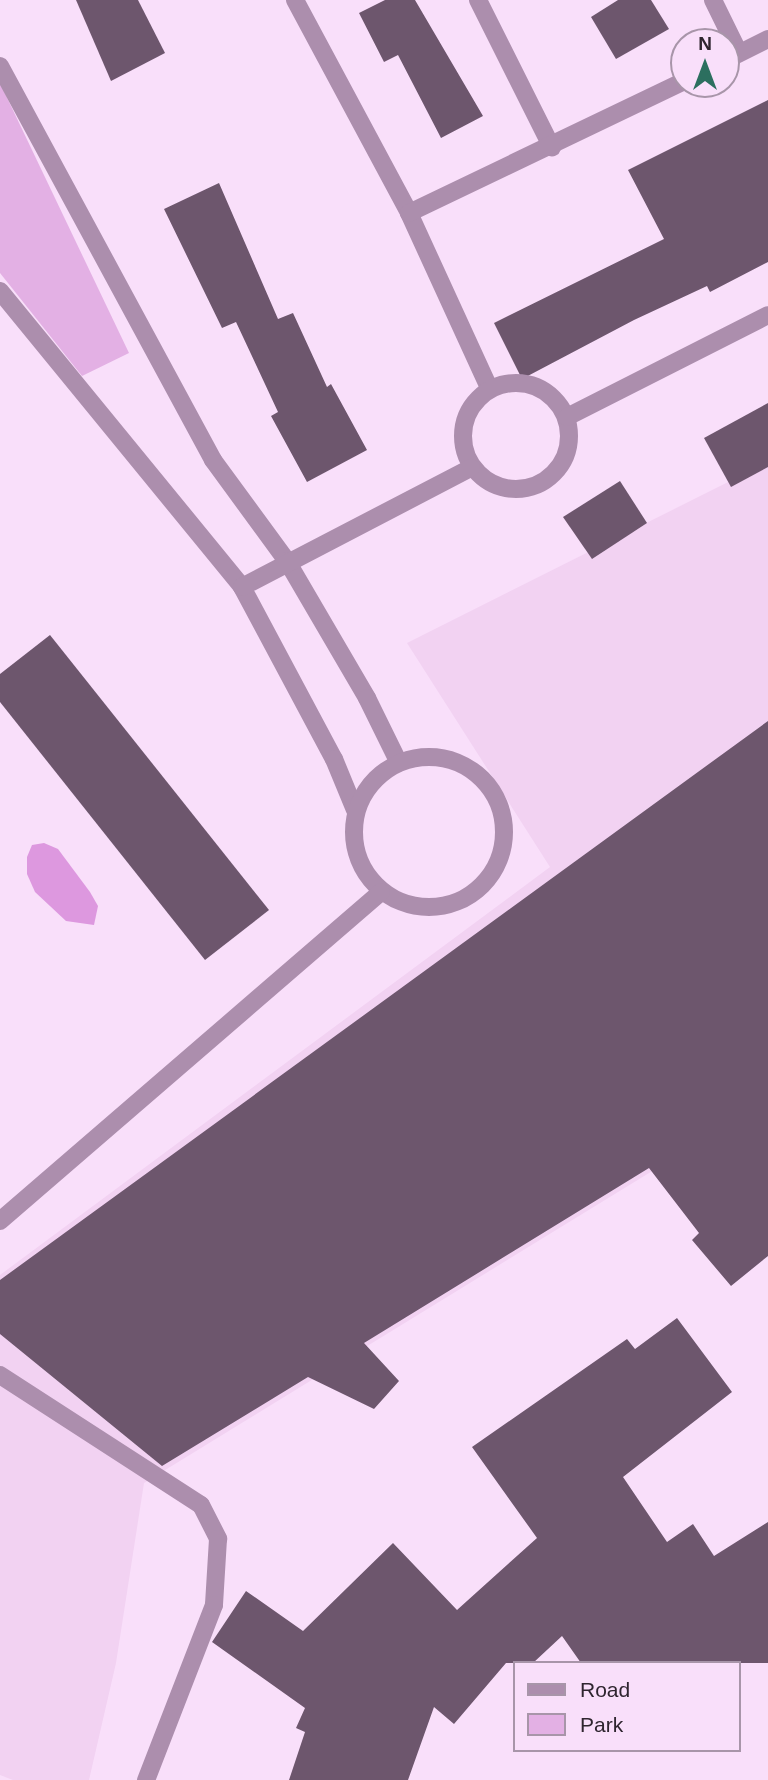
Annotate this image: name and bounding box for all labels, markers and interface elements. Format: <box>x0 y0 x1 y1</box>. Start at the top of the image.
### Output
north arrow <box>670 28 740 98</box>
text: N <box>698 33 712 54</box>
legend <box>512 1661 740 1752</box>
text: Road <box>580 1678 630 1701</box>
text: Park <box>580 1713 623 1736</box>

